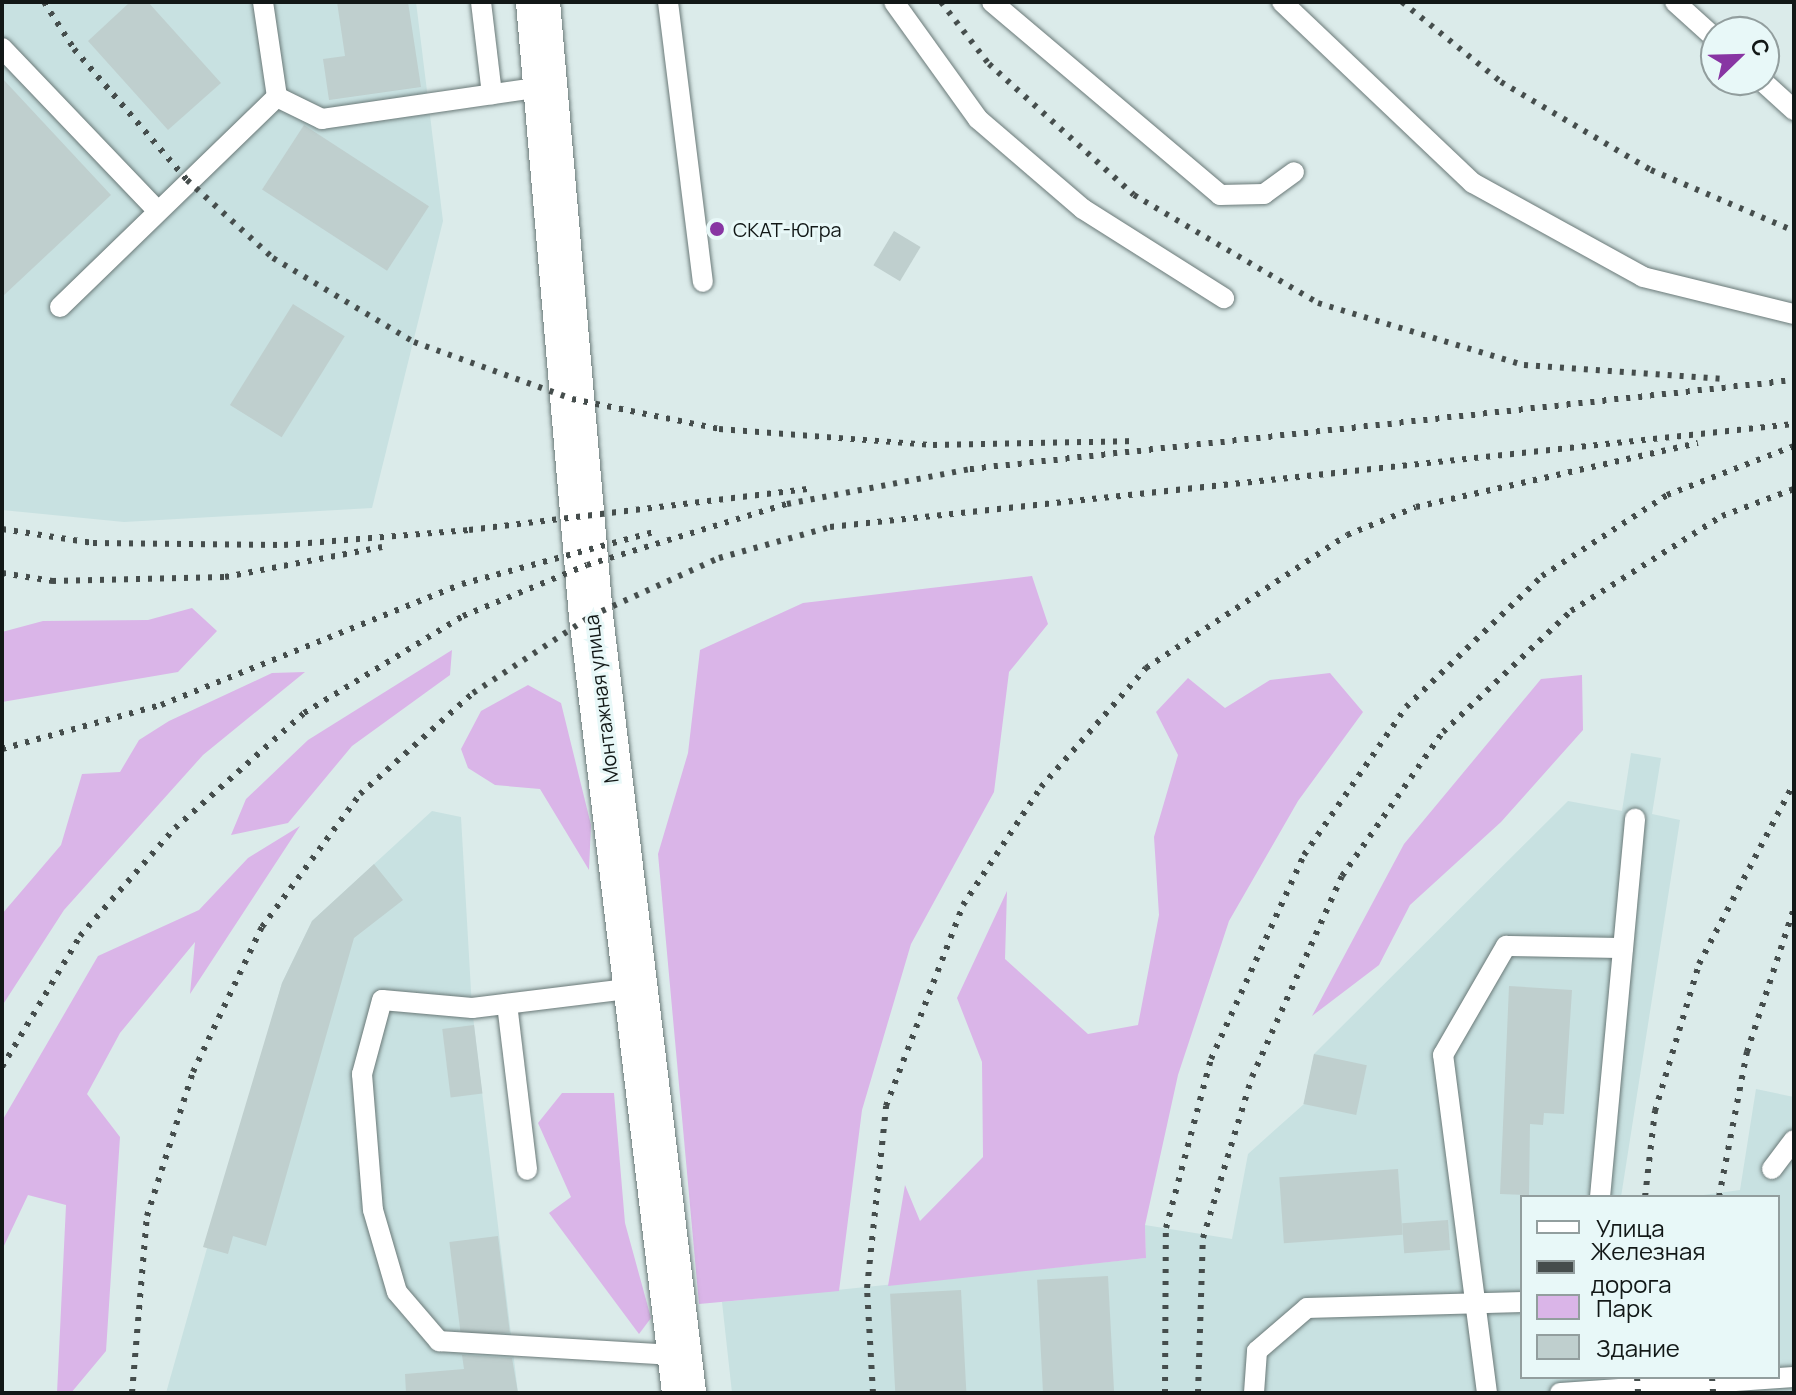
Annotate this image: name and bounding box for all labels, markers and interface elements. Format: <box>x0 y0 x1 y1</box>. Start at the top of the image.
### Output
north arrow <box>1700 16 1780 96</box>
text: С <box>1743 34 1777 61</box>
place label: СКАТ-Югра <box>733 217 842 241</box>
marker: СКАТ-Югра <box>708 220 726 238</box>
street label: Монтажная улица <box>579 613 623 785</box>
legend <box>1520 1195 1780 1379</box>
text: Улица <box>1596 1211 1665 1244</box>
text: Железная дорога <box>1591 1234 1706 1300</box>
text: Парк <box>1596 1291 1652 1324</box>
text: Здание <box>1596 1331 1680 1364</box>

